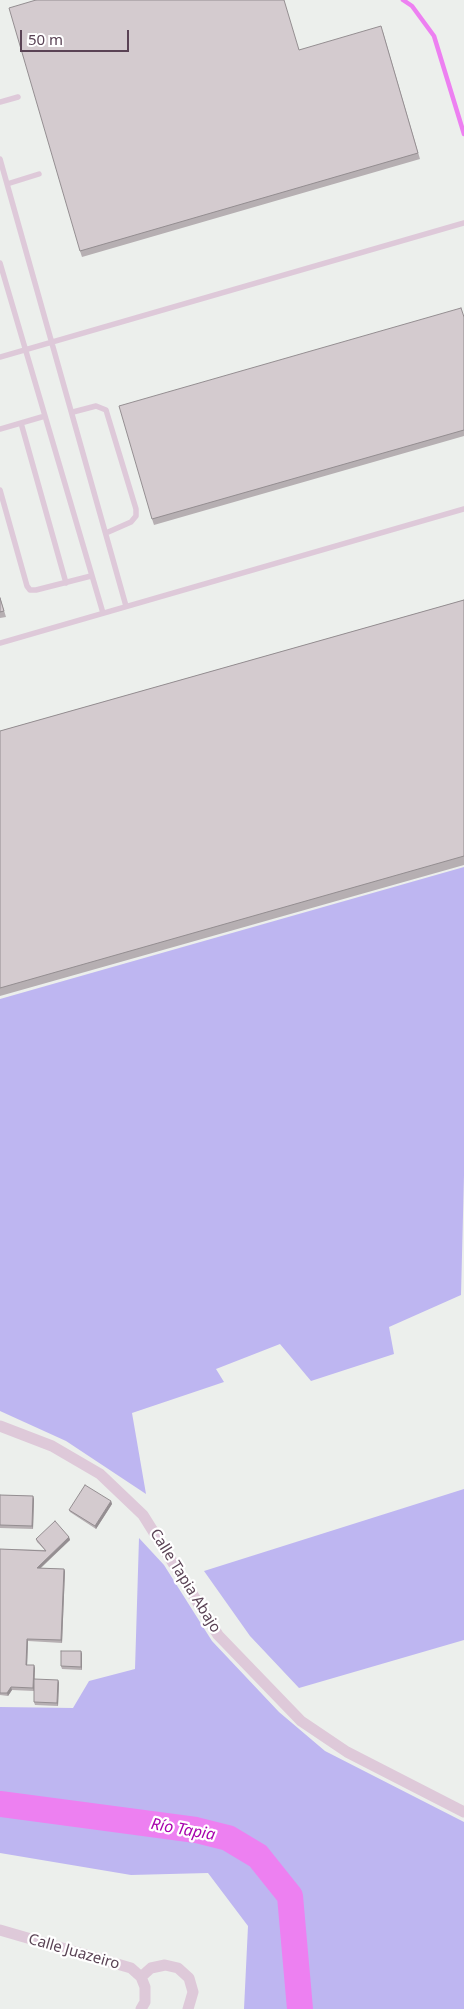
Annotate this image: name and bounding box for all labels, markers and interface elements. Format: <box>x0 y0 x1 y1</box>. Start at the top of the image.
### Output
scale bar <box>22 20 131 52</box>
text: 50 m <box>28 29 63 49</box>
street label: Calle Tapia Abajo <box>146 1526 224 1636</box>
water label: Río Tapia <box>149 1815 217 1845</box>
street label: Calle Juazeiro <box>26 1930 122 1974</box>

